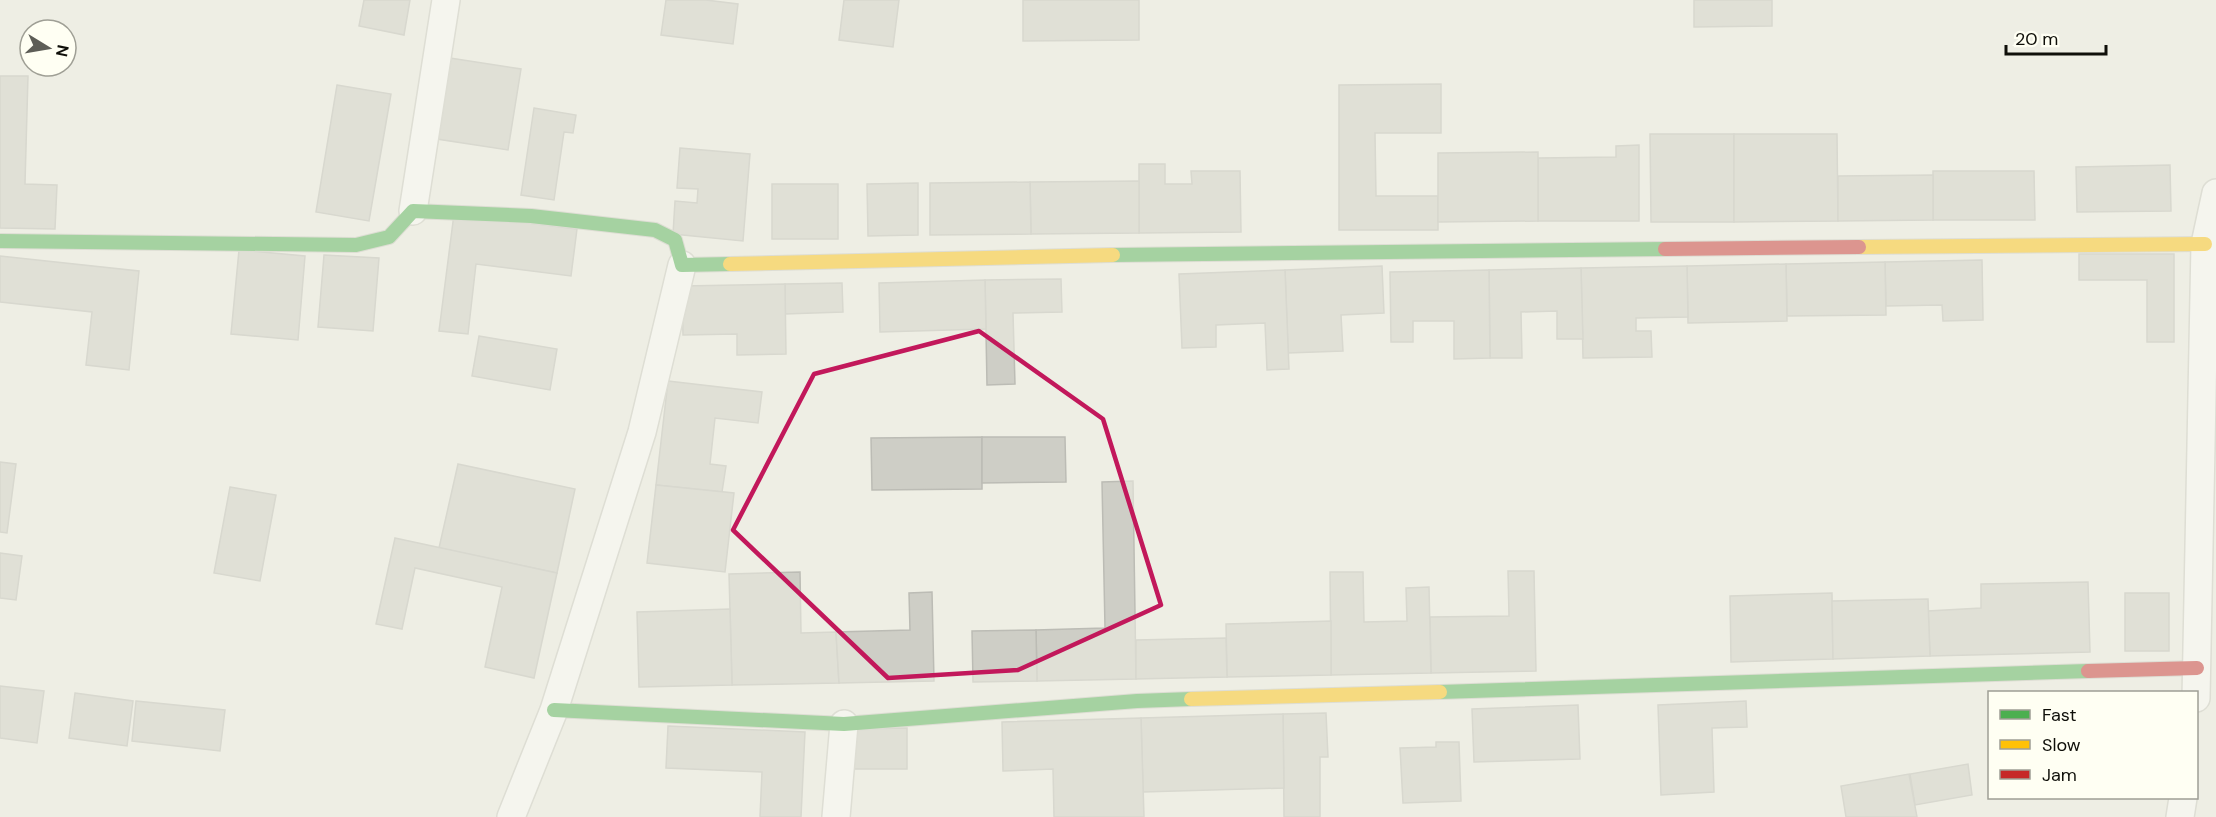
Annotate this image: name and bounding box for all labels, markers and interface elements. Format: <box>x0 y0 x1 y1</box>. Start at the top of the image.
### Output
north arrow <box>18 18 78 78</box>
scale bar <box>2006 18 2106 56</box>
text: 20 m <box>2015 27 2058 51</box>
text: N <box>51 43 74 58</box>
legend <box>1988 691 2198 799</box>
text: Fast <box>2042 703 2077 727</box>
text: Slow <box>2042 733 2081 757</box>
text: Jam <box>2042 763 2077 787</box>

